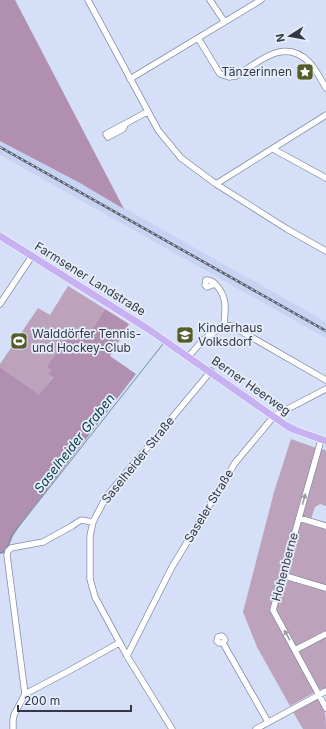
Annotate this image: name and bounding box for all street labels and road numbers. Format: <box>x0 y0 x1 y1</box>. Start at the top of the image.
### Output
street label: Farmsener Landstraße <box>32 238 148 319</box>
street label: Berner Heerweg <box>209 353 294 418</box>
street label: Saselheider Straße <box>98 413 177 506</box>
street label: Saseler Straße <box>181 466 236 545</box>
street label: Hohenberne <box>268 531 301 603</box>

